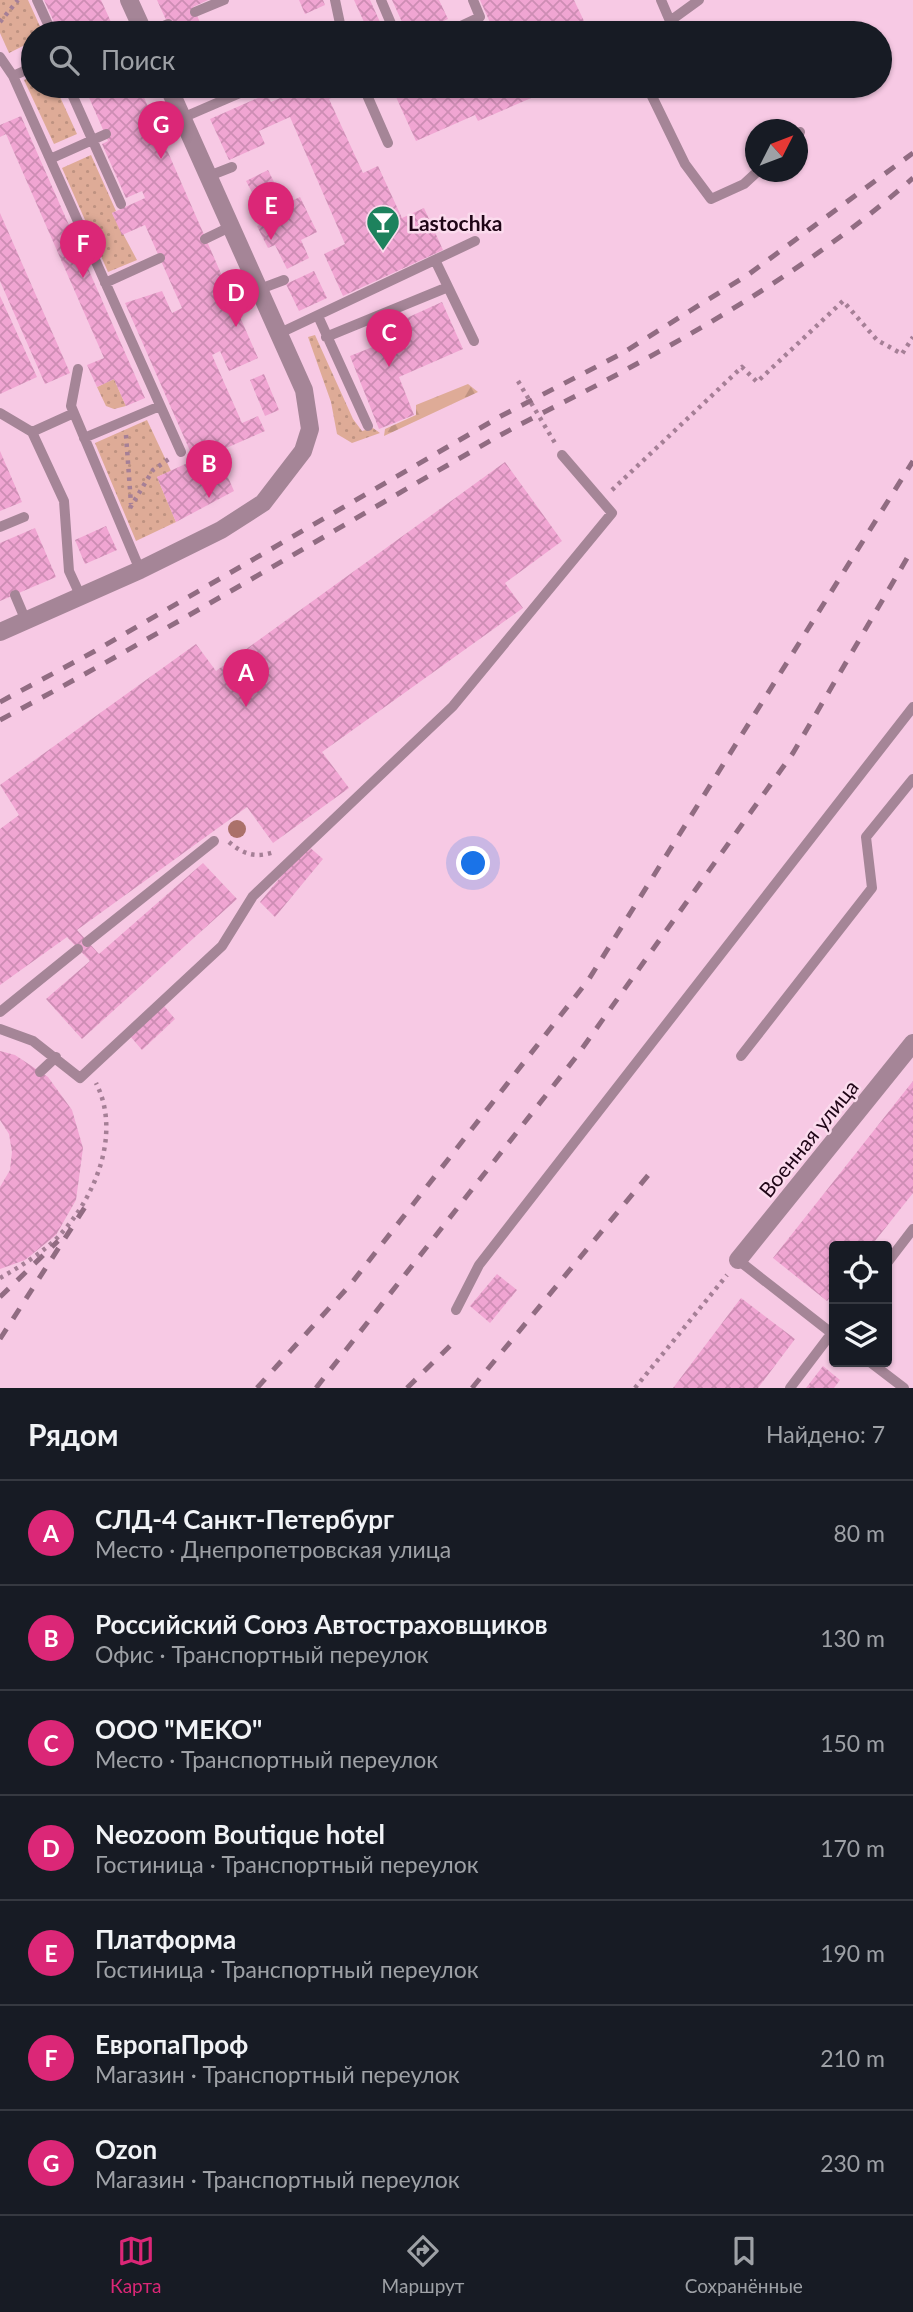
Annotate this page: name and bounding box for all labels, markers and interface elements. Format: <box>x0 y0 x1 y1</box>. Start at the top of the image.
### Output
search box <box>21 21 892 98</box>
icon: search <box>45 41 83 79</box>
text: Поиск <box>101 44 175 76</box>
pin: G <box>138 101 184 159</box>
north arrow <box>745 119 808 182</box>
pin: E <box>248 182 294 240</box>
bar icon: Lastochka <box>364 203 402 252</box>
place label: Lastochka <box>408 210 502 235</box>
pin: F <box>60 220 106 278</box>
pin: D <box>213 269 259 327</box>
pin: C <box>366 309 412 367</box>
pin: B <box>186 440 232 498</box>
pin: A <box>223 649 269 707</box>
your location <box>456 846 490 880</box>
street label: Военная улица <box>753 1074 863 1202</box>
map controls <box>829 1241 892 1367</box>
button: locate <box>829 1241 892 1304</box>
button: layers <box>829 1304 892 1367</box>
text: Рядом <box>28 1416 118 1452</box>
text: Найдено: 7 <box>766 1420 885 1448</box>
text: СЛД-4 Санкт-Петербург <box>95 1503 394 1535</box>
text: A <box>43 1519 59 1547</box>
text: 80 m <box>834 1519 885 1547</box>
text: Место · Днепропетровская улица <box>95 1535 451 1563</box>
text: Российский Союз Автостраховщиков <box>95 1608 548 1640</box>
text: B <box>43 1624 59 1652</box>
text: 130 m <box>820 1624 885 1652</box>
text: Офис · Транспортный переулок <box>95 1640 429 1668</box>
text: OOO "MEKO" <box>95 1713 262 1745</box>
text: C <box>43 1729 59 1757</box>
text: 150 m <box>820 1729 885 1757</box>
text: Место · Транспортный переулок <box>95 1745 438 1773</box>
text: Neozoom Boutique hotel <box>95 1818 385 1850</box>
text: D <box>42 1834 60 1862</box>
text: 170 m <box>820 1834 885 1862</box>
text: Гостиница · Транспортный переулок <box>95 1850 479 1878</box>
text: Платформа <box>95 1923 236 1955</box>
text: E <box>44 1939 58 1967</box>
text: 190 m <box>820 1939 885 1967</box>
text: Гостиница · Транспортный переулок <box>95 1955 479 1983</box>
text: ЕвропаПроф <box>95 2028 248 2060</box>
text: F <box>44 2044 58 2072</box>
text: 210 m <box>820 2044 885 2072</box>
text: Магазин · Транспортный переулок <box>95 2060 460 2088</box>
text: Ozon <box>95 2133 157 2165</box>
text: G <box>43 2149 59 2177</box>
text: 230 m <box>820 2149 885 2177</box>
text: Магазин · Транспортный переулок <box>95 2165 460 2193</box>
tab: Карта <box>110 2232 161 2297</box>
tab: Маршрут <box>382 2232 464 2297</box>
tab: Сохранённые <box>685 2232 803 2297</box>

